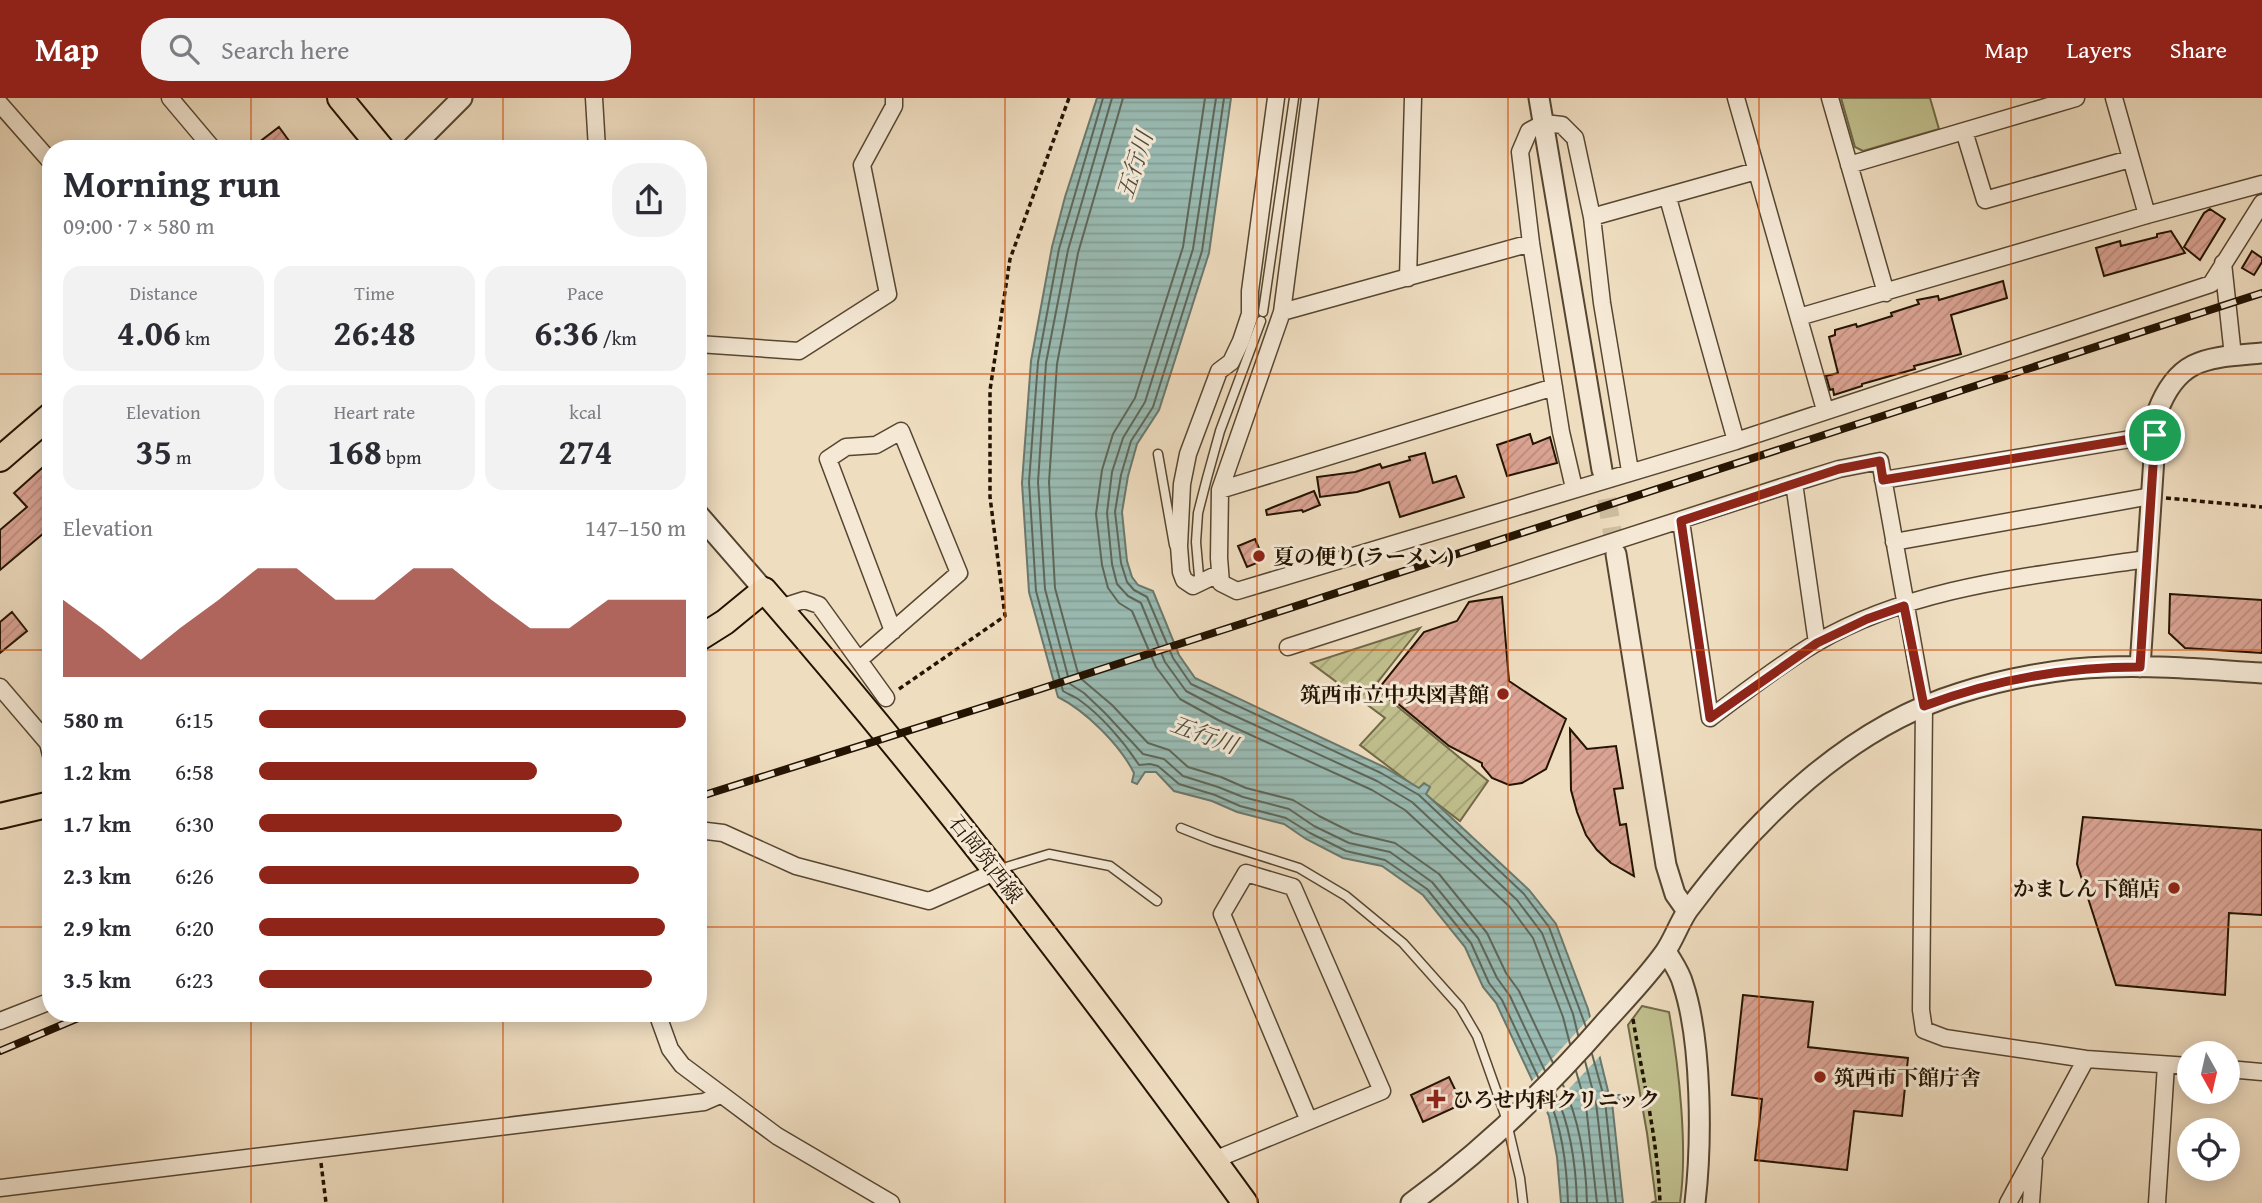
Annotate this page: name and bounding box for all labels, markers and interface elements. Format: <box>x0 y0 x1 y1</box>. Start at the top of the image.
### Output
search box <box>141 18 631 81</box>
text: Map <box>35 25 99 73</box>
icon: search <box>165 30 203 68</box>
text: Search here <box>221 30 349 69</box>
text: Map <box>1985 32 2028 67</box>
text: Layers <box>2066 32 2132 67</box>
text: Share <box>2170 32 2227 67</box>
water label: 五行川 <box>1108 124 1161 203</box>
text: Morning run <box>63 155 280 211</box>
button: share <box>612 163 686 237</box>
text: 09:00 · 7 × 580 m <box>63 209 215 242</box>
text: Distance <box>129 279 198 307</box>
text: Time <box>354 279 395 307</box>
text: Pace <box>567 279 604 307</box>
text: 4.06 <box>117 307 181 358</box>
text: 26:48 <box>333 307 416 358</box>
text: 6:36 <box>534 307 598 358</box>
text: km <box>181 324 210 352</box>
text: /km <box>598 324 637 352</box>
text: Elevation <box>126 398 201 426</box>
text: Heart rate <box>334 398 415 426</box>
text: kcal <box>569 398 602 426</box>
pin <box>2125 405 2185 465</box>
icon: arrive <box>2136 416 2174 454</box>
text: 35 <box>136 426 172 477</box>
text: 168 <box>327 426 382 477</box>
text: 274 <box>558 426 613 477</box>
text: m <box>172 443 191 471</box>
text: bpm <box>382 443 422 471</box>
text: Elevation <box>63 511 153 544</box>
text: 147–150 m <box>585 511 686 544</box>
place label: 夏の便り(ラーメン) <box>1273 541 1454 572</box>
marker: 夏の便り(ラーメン) <box>1251 548 1267 564</box>
place label: 筑西市立中央図書館 <box>1300 679 1489 710</box>
marker: 筑西市立中央図書館 <box>1495 686 1511 702</box>
text: 580 m <box>63 703 124 736</box>
text: 6:15 <box>175 703 214 736</box>
water label: 五行川 <box>1166 707 1245 762</box>
text: 1.2 km <box>63 755 131 788</box>
text: 6:58 <box>175 755 214 788</box>
text: 1.7 km <box>63 807 131 840</box>
text: 6:30 <box>175 807 214 840</box>
street label: 石岡筑西線 <box>941 808 1031 910</box>
text: 2.3 km <box>63 859 131 892</box>
text: 6:26 <box>175 859 214 892</box>
place label: かましん下館店 <box>2013 873 2160 904</box>
marker: かましん下館店 <box>2166 880 2182 896</box>
text: 2.9 km <box>63 911 131 944</box>
text: 6:20 <box>175 911 214 944</box>
text: 3.5 km <box>63 963 131 996</box>
text: 6:23 <box>175 963 214 996</box>
north arrow <box>2177 1041 2240 1104</box>
map controls <box>2177 1041 2240 1181</box>
place label: 筑西市下館庁舎 <box>1834 1062 1981 1093</box>
marker: 筑西市下館庁舎 <box>1812 1069 1828 1085</box>
place label: ひろせ内科クリニック <box>1452 1084 1660 1115</box>
marker: ひろせ内科クリニック <box>1426 1089 1446 1109</box>
button: locate <box>2177 1118 2240 1181</box>

